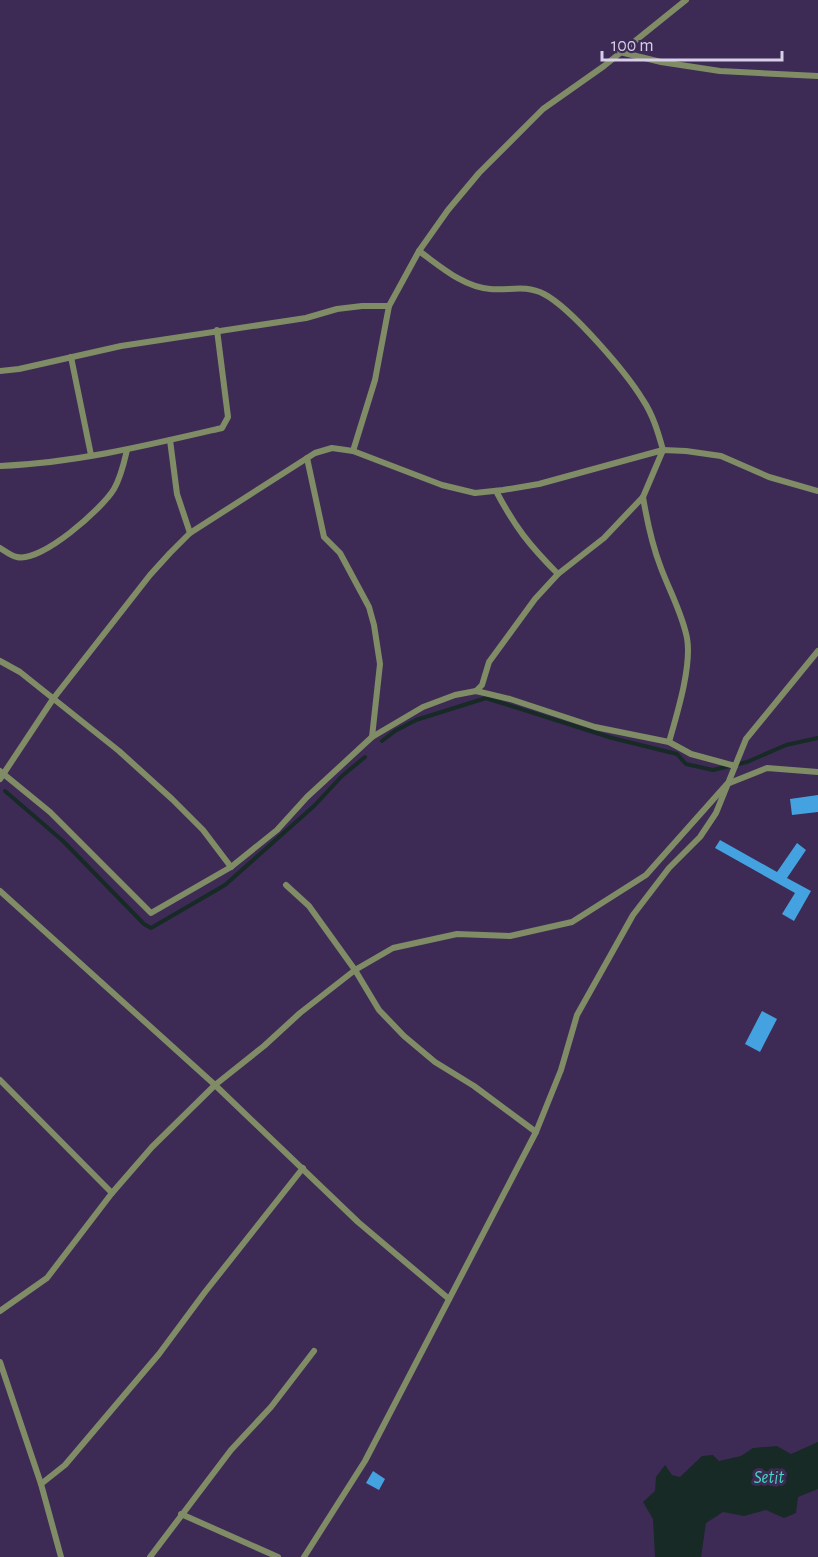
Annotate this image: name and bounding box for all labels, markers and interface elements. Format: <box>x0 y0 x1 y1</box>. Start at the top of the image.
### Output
scale bar <box>602 24 782 62</box>
text: 100 m <box>611 37 654 55</box>
water label: Setit <box>754 1469 784 1487</box>

